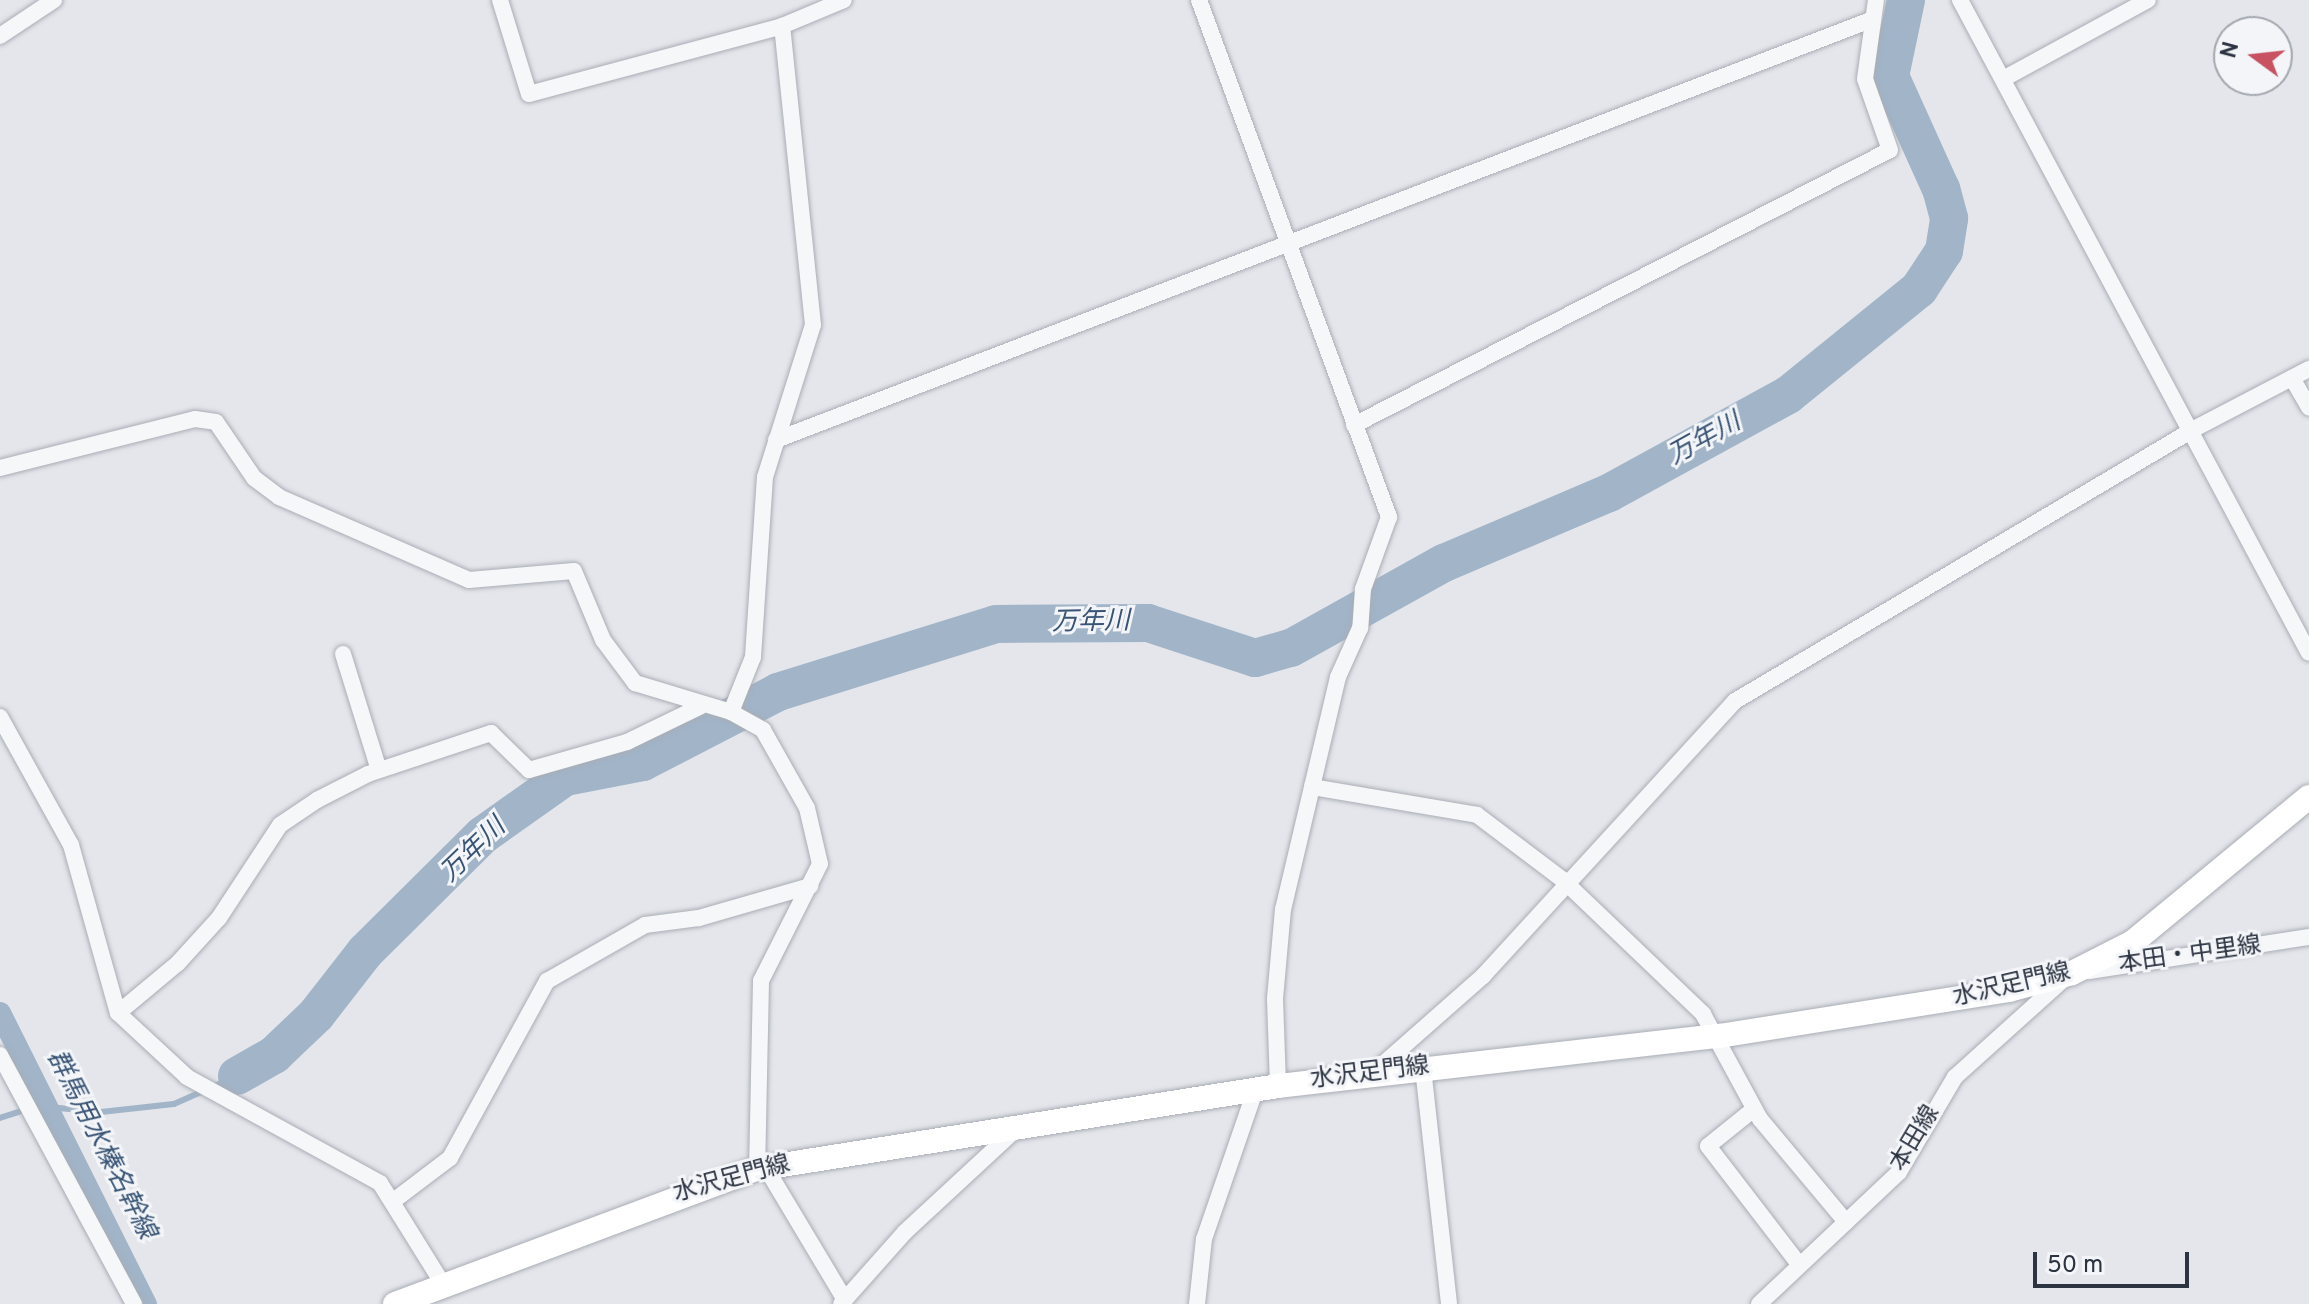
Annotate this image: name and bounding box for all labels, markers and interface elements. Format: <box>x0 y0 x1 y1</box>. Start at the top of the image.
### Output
north arrow <box>2213 16 2293 96</box>
text: N <box>2216 39 2246 61</box>
water label: 万年川 <box>1663 407 1747 473</box>
water label: 万年川 <box>1052 607 1130 639</box>
water label: 万年川 <box>435 813 513 889</box>
street label: 本田・中里線 <box>2117 932 2263 980</box>
street label: 水沢足門線 <box>1950 958 2074 1014</box>
water label: 群馬用水榛名幹線 <box>39 1045 161 1245</box>
street label: 水沢足門線 <box>1309 1052 1431 1096</box>
street label: 本田線 <box>1885 1101 1947 1177</box>
street label: 水沢足門線 <box>670 1151 794 1209</box>
scale bar <box>2037 1236 2193 1286</box>
text: 50 m <box>2047 1251 2103 1281</box>

